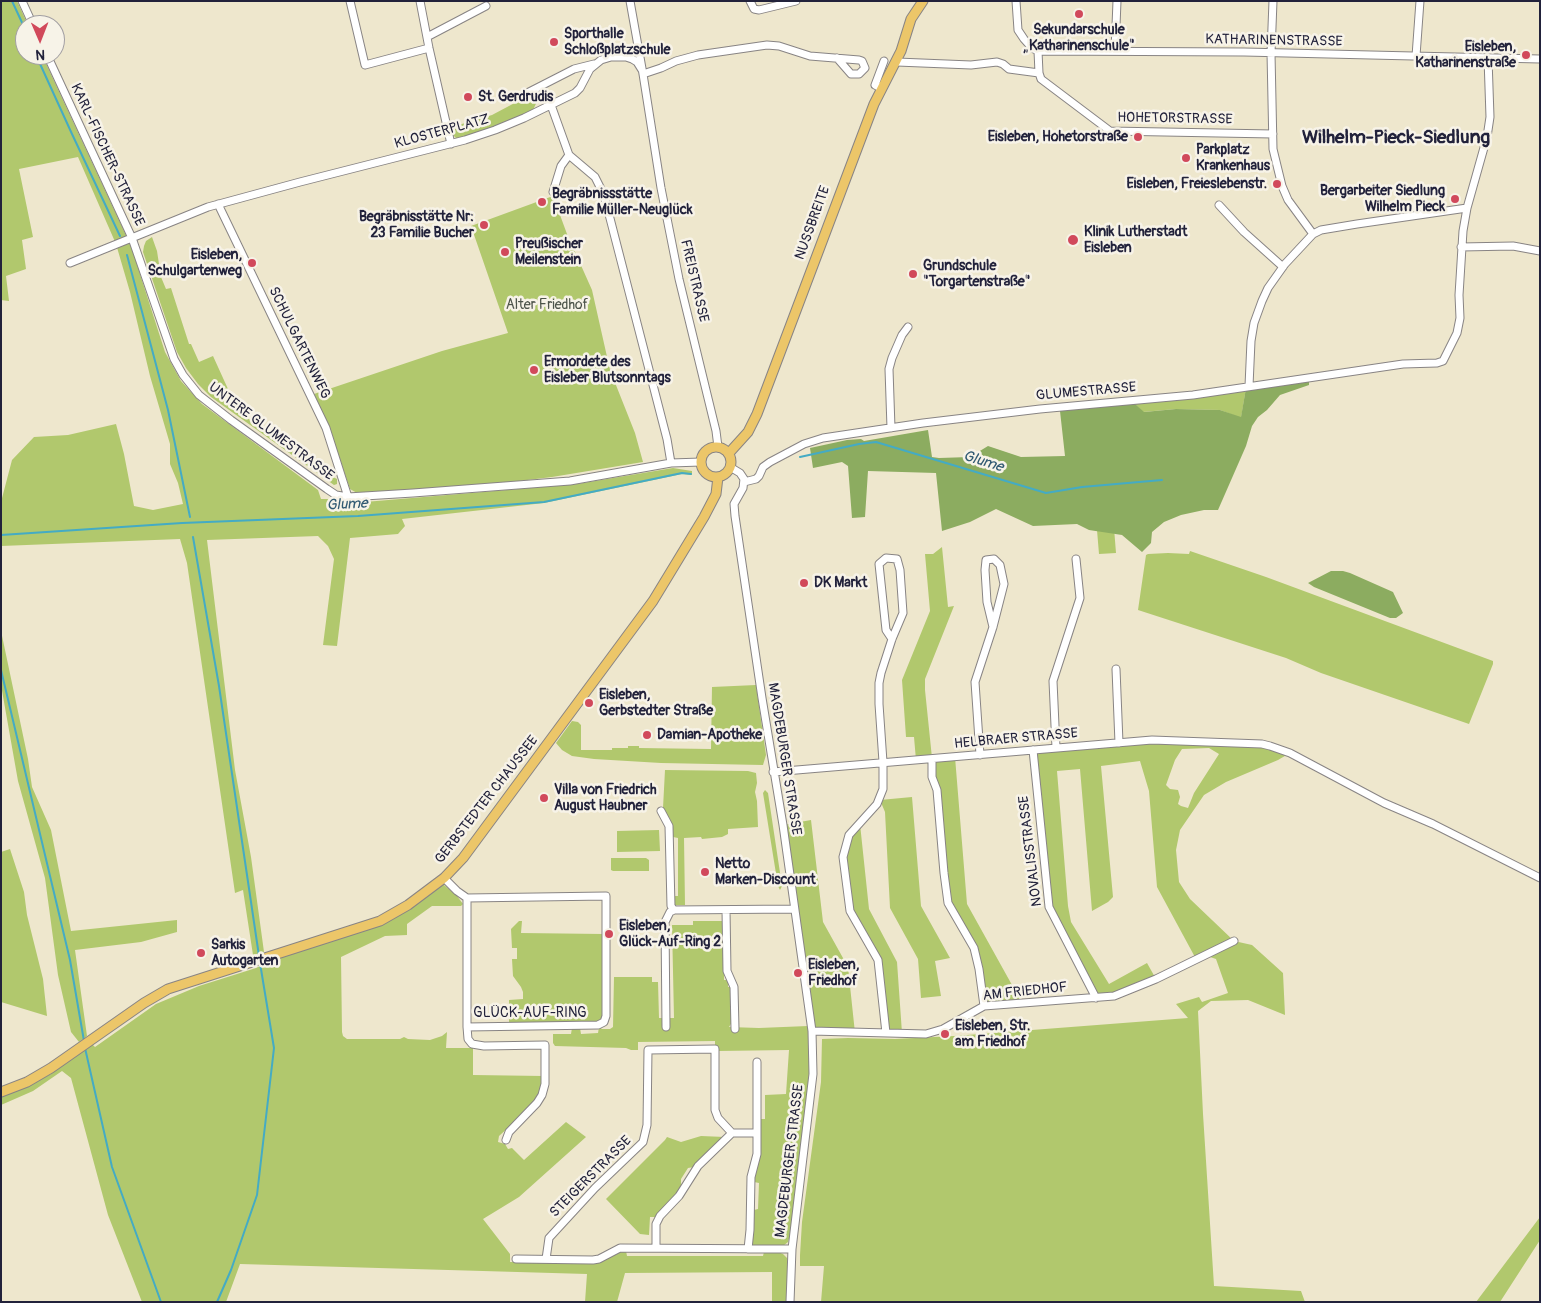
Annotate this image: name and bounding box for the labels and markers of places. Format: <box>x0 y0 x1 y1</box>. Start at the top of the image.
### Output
marker: Sekundarschule „Katharinenschule" <box>1073 8 1085 20</box>
place label: Sekundarschule „Katharinenschule" <box>1023 22 1135 54</box>
place label: Sporthalle Schloßplatzschule <box>564 26 670 58</box>
marker: Sporthalle Schloßplatzschule <box>548 36 560 48</box>
place label: Eisleben, Katharinenstraße <box>1415 39 1516 72</box>
marker: Eisleben, Katharinenstraße <box>1520 49 1532 61</box>
place label: St. Gerdrudis <box>478 89 553 105</box>
marker: St. Gerdrudis <box>462 91 474 103</box>
place label: Eisleben, Hohetorstraße <box>988 129 1128 145</box>
marker: Eisleben, Hohetorstraße <box>1132 131 1144 143</box>
place label: Parkplatz Krankenhaus <box>1196 142 1270 174</box>
marker: Parkplatz Krankenhaus <box>1180 152 1192 164</box>
place label: Eisleben, Freieslebenstr. <box>1127 176 1267 192</box>
marker: Eisleben, Freieslebenstr. <box>1271 178 1283 190</box>
place label: Bergarbeiter Siedlung Wilhelm Pieck <box>1320 183 1445 216</box>
place label: Begräbnissstätte Familie Müller-Neuglück <box>552 186 693 218</box>
marker: Bergarbeiter Siedlung Wilhelm Pieck <box>1449 193 1461 205</box>
marker: Begräbnissstätte Familie Müller-Neuglück <box>536 196 548 208</box>
place label: Begräbnisstätte Nr: 23 Familie Bucher <box>359 209 474 242</box>
marker: Begräbnisstätte Nr: 23 Familie Bucher <box>478 219 490 231</box>
place label: Klinik Lutherstadt Eisleben <box>1084 224 1187 256</box>
marker: Klinik Lutherstadt Eisleben <box>1066 233 1080 247</box>
place label: Preußischer Meilenstein <box>515 236 583 268</box>
marker: Preußischer Meilenstein <box>499 246 511 258</box>
place label: Eisleben, Schulgartenweg <box>148 247 242 280</box>
marker: Eisleben, Schulgartenweg <box>246 257 258 269</box>
place label: Grundschule "Torgartenstraße" <box>923 258 1030 290</box>
marker: Grundschule "Torgartenstraße" <box>907 268 919 280</box>
place label: Ermordete des Eisleber Blutsonntags <box>544 354 671 387</box>
marker: Ermordete des Eisleber Blutsonntags <box>528 364 540 376</box>
place label: DK Markt <box>814 575 867 591</box>
marker: DK Markt <box>798 577 810 589</box>
place label: Eisleben, Gerbstedter Straße <box>599 687 713 720</box>
marker: Eisleben, Gerbstedter Straße <box>583 697 595 709</box>
place label: Damian-Apotheke <box>657 727 762 743</box>
marker: Damian-Apotheke <box>641 729 653 741</box>
place label: Villa von Friedrich August Haubner <box>554 782 657 814</box>
marker: Villa von Friedrich August Haubner <box>538 792 550 804</box>
place label: Netto Marken-Discount <box>715 856 816 889</box>
marker: Netto Marken-Discount <box>699 866 711 878</box>
place label: Eisleben, Glück-Auf-Ring 2 <box>619 918 721 950</box>
marker: Eisleben, Glück-Auf-Ring 2 <box>603 928 615 940</box>
place label: Sarkis Autogarten <box>211 937 278 970</box>
marker: Sarkis Autogarten <box>195 947 207 959</box>
place label: Eisleben, Friedhof <box>808 957 859 990</box>
marker: Eisleben, Friedhof <box>792 967 804 979</box>
place label: Eisleben, Str. am Friedhof <box>955 1018 1030 1050</box>
marker: Eisleben, Str. am Friedhof <box>939 1028 951 1040</box>

